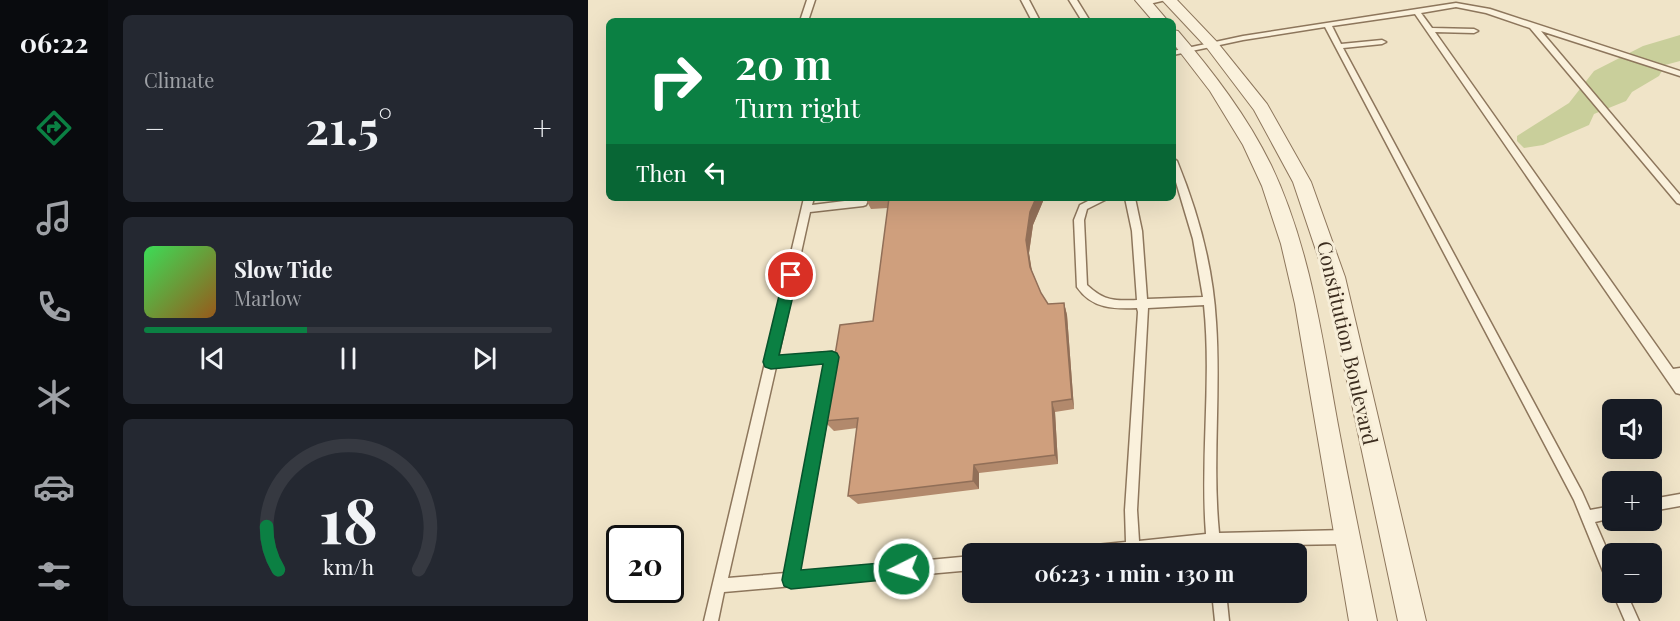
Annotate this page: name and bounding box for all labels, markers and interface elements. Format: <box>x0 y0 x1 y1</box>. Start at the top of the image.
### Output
text: 06:22 <box>20 24 88 60</box>
text: 20 m <box>735 35 832 91</box>
icon: right <box>636 42 714 120</box>
text: Climate <box>144 66 214 93</box>
text: Turn right <box>735 89 860 125</box>
text: 21.5° <box>306 96 392 156</box>
text: − <box>144 105 165 149</box>
text: + <box>533 105 552 149</box>
icon: directions <box>33 107 75 149</box>
icon: left <box>699 156 732 189</box>
text: Then <box>636 158 687 188</box>
icon: music <box>33 197 75 239</box>
street label: Constitution Boulevard <box>1312 238 1385 448</box>
pin <box>765 249 816 300</box>
text: Slow Tide <box>234 254 333 284</box>
icon: arrive <box>774 258 807 291</box>
text: Marlow <box>234 284 302 311</box>
icon: phone <box>33 286 75 328</box>
icon: previous <box>196 342 229 375</box>
icon: pause <box>332 342 365 375</box>
icon: next <box>468 342 501 375</box>
icon: climate <box>33 376 75 418</box>
map controls <box>1602 399 1662 603</box>
button: sound <box>1602 399 1662 459</box>
icon: car <box>33 466 75 508</box>
button: + <box>1602 471 1662 531</box>
text: 18 <box>319 476 377 560</box>
speed limit sign: 20 <box>606 525 684 603</box>
position arrow <box>872 537 936 601</box>
button: − <box>1602 543 1662 603</box>
text: km/h <box>322 552 374 580</box>
icon: filters <box>33 555 75 597</box>
text: 06:23 · 1 min · 130 m <box>1035 558 1234 588</box>

